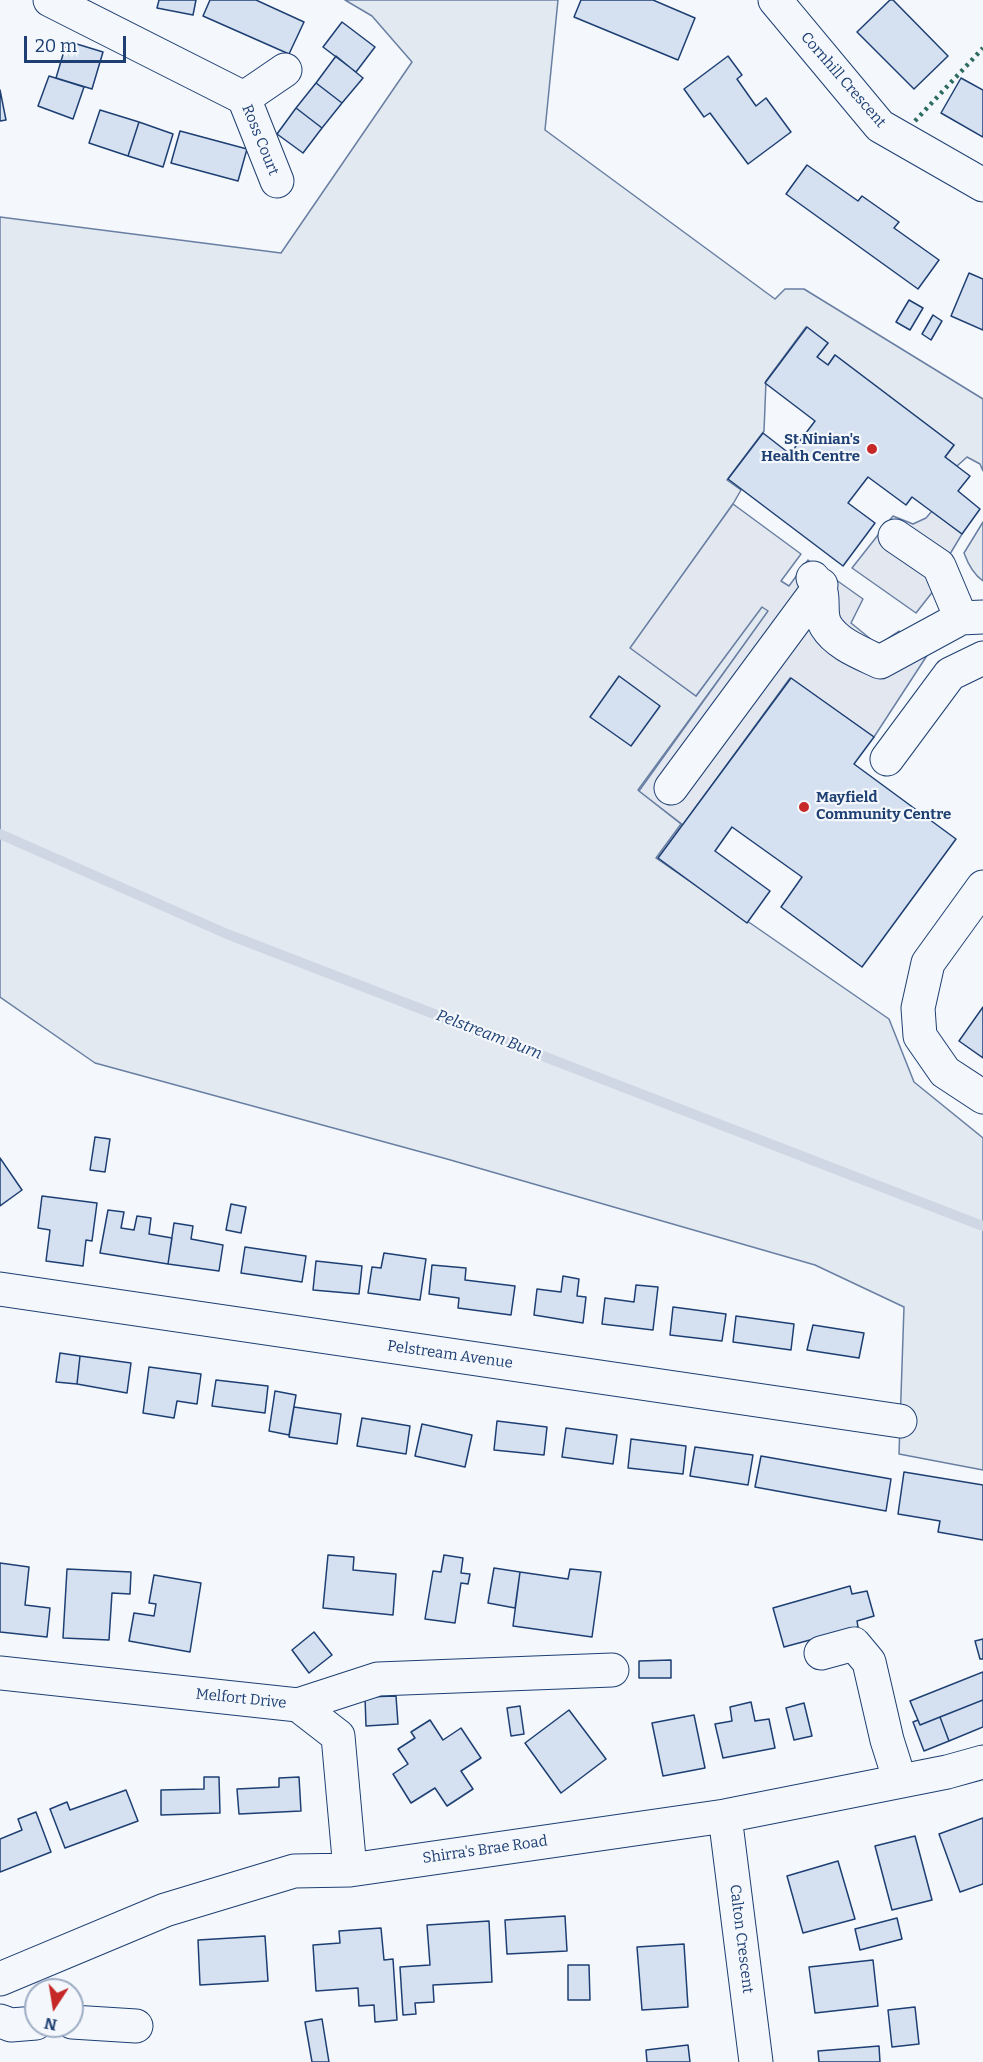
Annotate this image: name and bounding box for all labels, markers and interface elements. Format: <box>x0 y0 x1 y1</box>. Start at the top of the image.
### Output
scale bar <box>27 24 129 62</box>
street label: Cornhill Crescent <box>797 29 889 131</box>
text: 20 m <box>35 35 77 57</box>
street label: Ross Court <box>238 102 282 178</box>
place label: St Ninian's Health Centre <box>761 431 860 466</box>
marker: St Ninian's Health Centre <box>865 442 879 456</box>
place label: Mayfield Community Centre <box>816 789 951 824</box>
marker: Mayfield Community Centre <box>797 800 811 814</box>
water label: Pelstream Burn <box>433 1006 545 1064</box>
street label: Pelstream Avenue <box>386 1337 514 1373</box>
street label: Melfort Drive <box>195 1685 287 1713</box>
street label: Shirra's Brae Road <box>421 1832 549 1868</box>
street label: Calton Crescent <box>725 1883 757 1995</box>
north arrow <box>24 1978 84 2038</box>
text: N <box>43 2014 59 2035</box>

